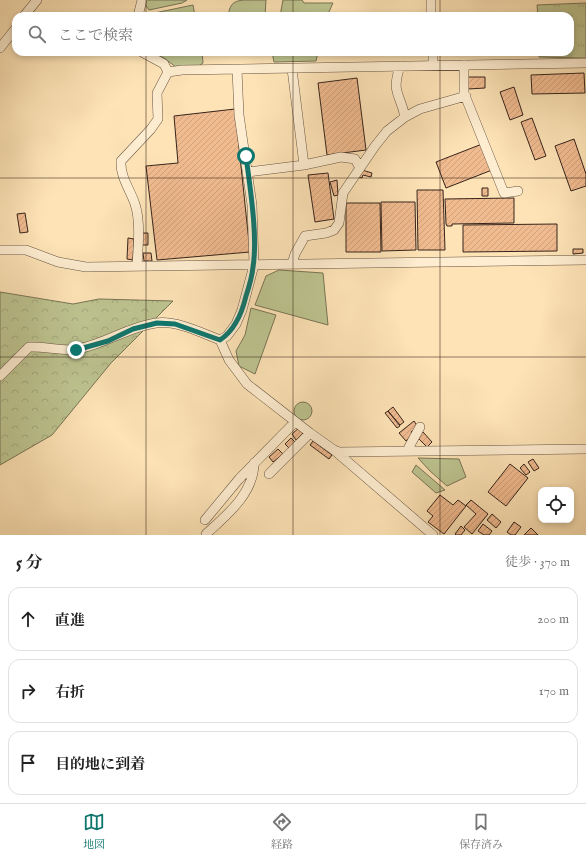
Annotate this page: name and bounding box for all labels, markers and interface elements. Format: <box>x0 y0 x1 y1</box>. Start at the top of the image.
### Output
search box <box>12 12 574 56</box>
icon: search <box>26 23 48 45</box>
text: ここで検索 <box>58 26 133 45</box>
route start <box>237 147 255 165</box>
route end <box>67 341 85 359</box>
map controls <box>538 487 574 523</box>
button: locate <box>538 487 574 523</box>
text: 5 分 <box>16 553 43 574</box>
text: 徒歩 · 370 m <box>505 554 570 571</box>
icon: ahead <box>17 608 39 630</box>
text: 直進 <box>55 611 85 630</box>
text: 200 m <box>537 611 569 628</box>
icon: right <box>17 680 39 702</box>
text: 右折 <box>55 683 85 702</box>
text: 170 m <box>539 683 569 700</box>
icon: arrive <box>17 752 39 774</box>
text: 目的地に到着 <box>55 755 145 774</box>
tab: 地図 <box>83 811 105 852</box>
tab: 経路 <box>271 811 293 852</box>
tab: 保存済み <box>459 811 503 852</box>

